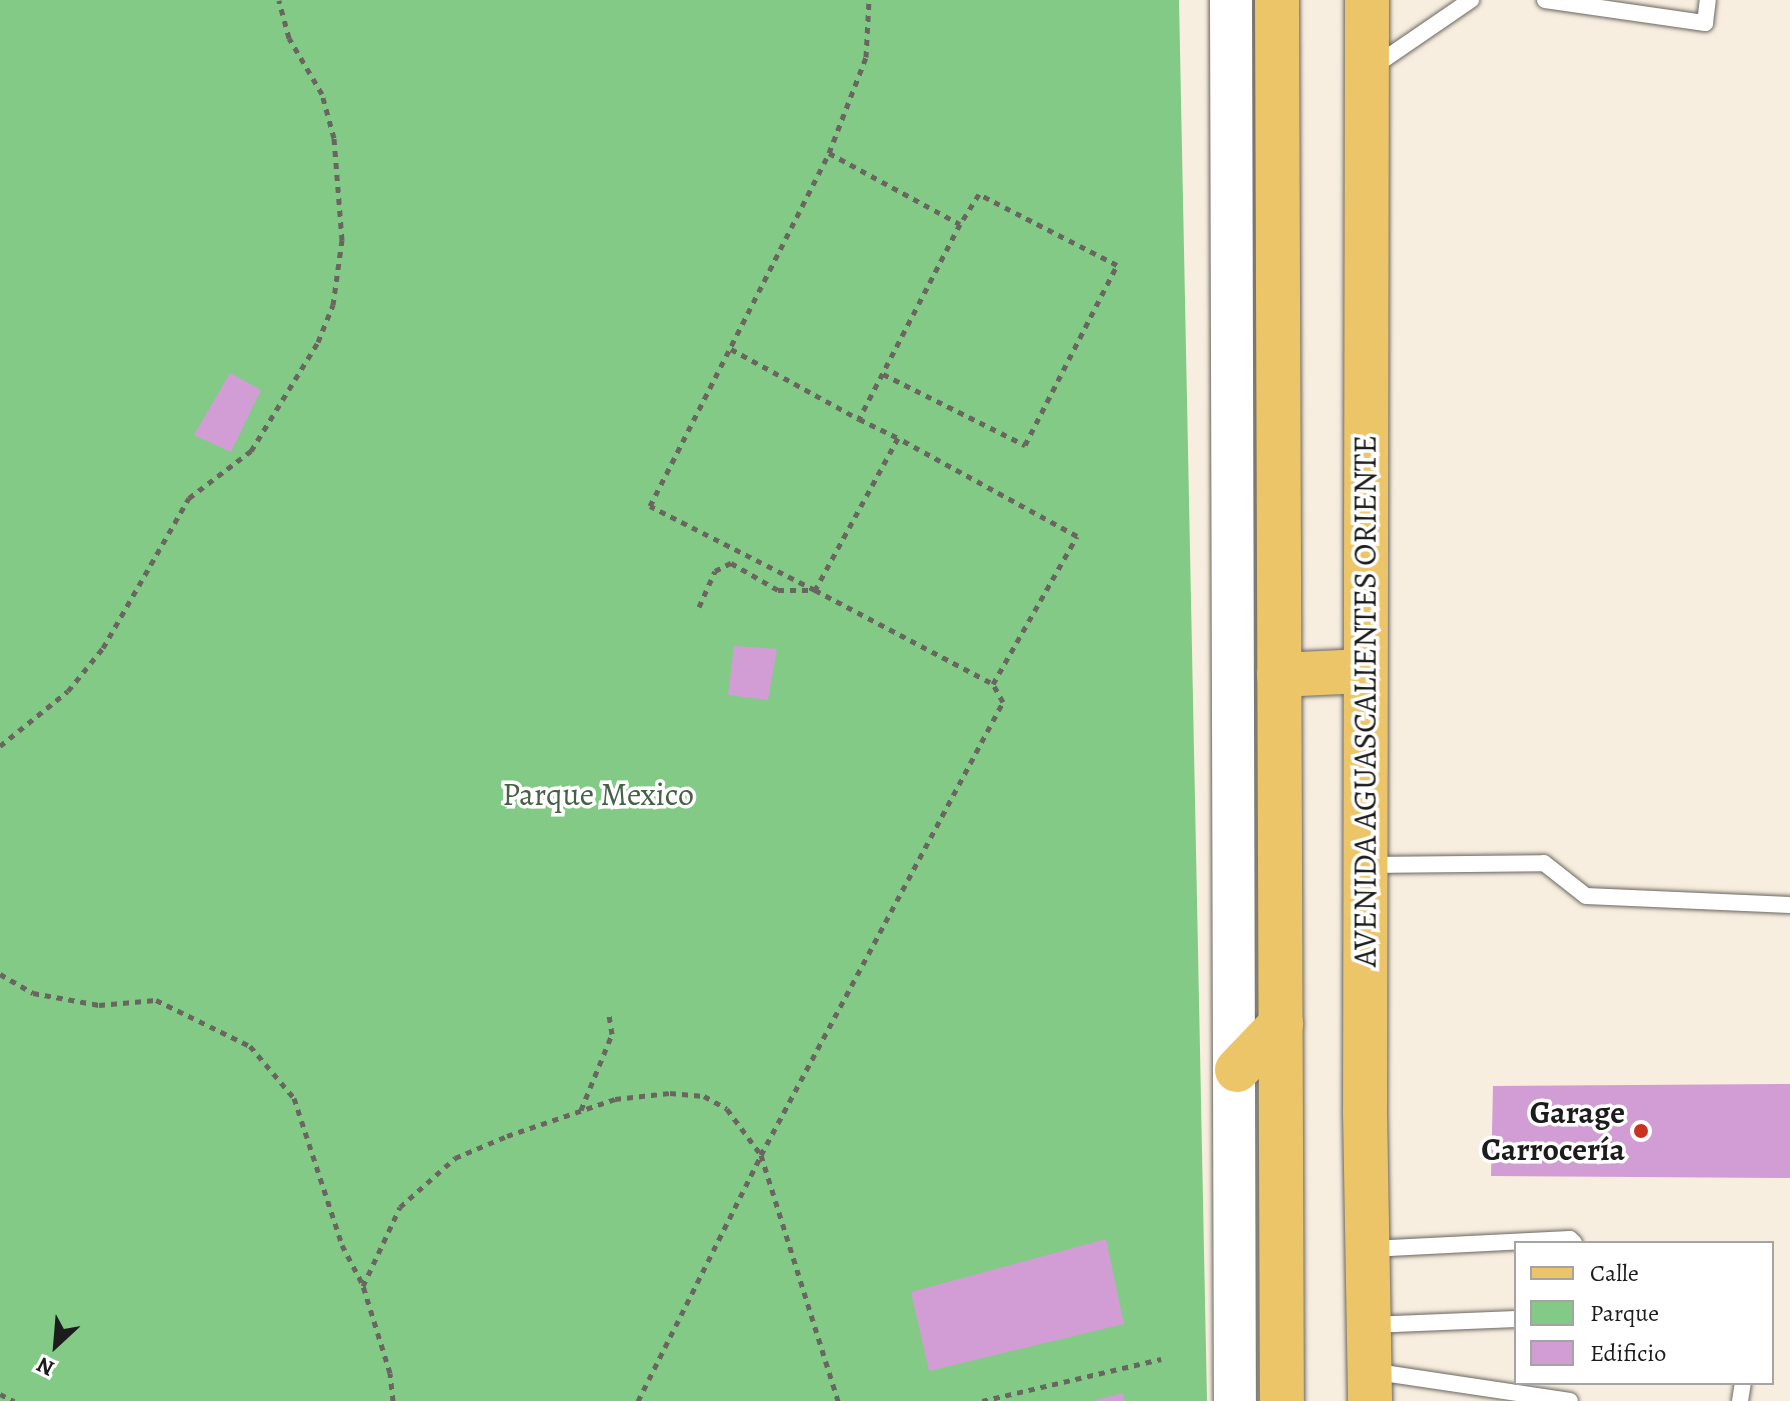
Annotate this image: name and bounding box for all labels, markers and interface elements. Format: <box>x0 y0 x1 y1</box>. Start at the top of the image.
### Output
street label: AVENIDA AGUASCALIENTES ORIENTE <box>1346 435 1384 967</box>
park label: Parque Mexico <box>502 775 694 813</box>
place label: Garage Carrocería <box>1481 1094 1625 1169</box>
marker: Garage Carrocería <box>1632 1122 1650 1140</box>
legend <box>1514 1241 1774 1385</box>
text: Calle <box>1590 1257 1639 1289</box>
text: Parque <box>1590 1297 1659 1329</box>
north arrow <box>16 1305 96 1385</box>
text: Edificio <box>1590 1337 1666 1369</box>
text: N <box>32 1350 59 1384</box>

